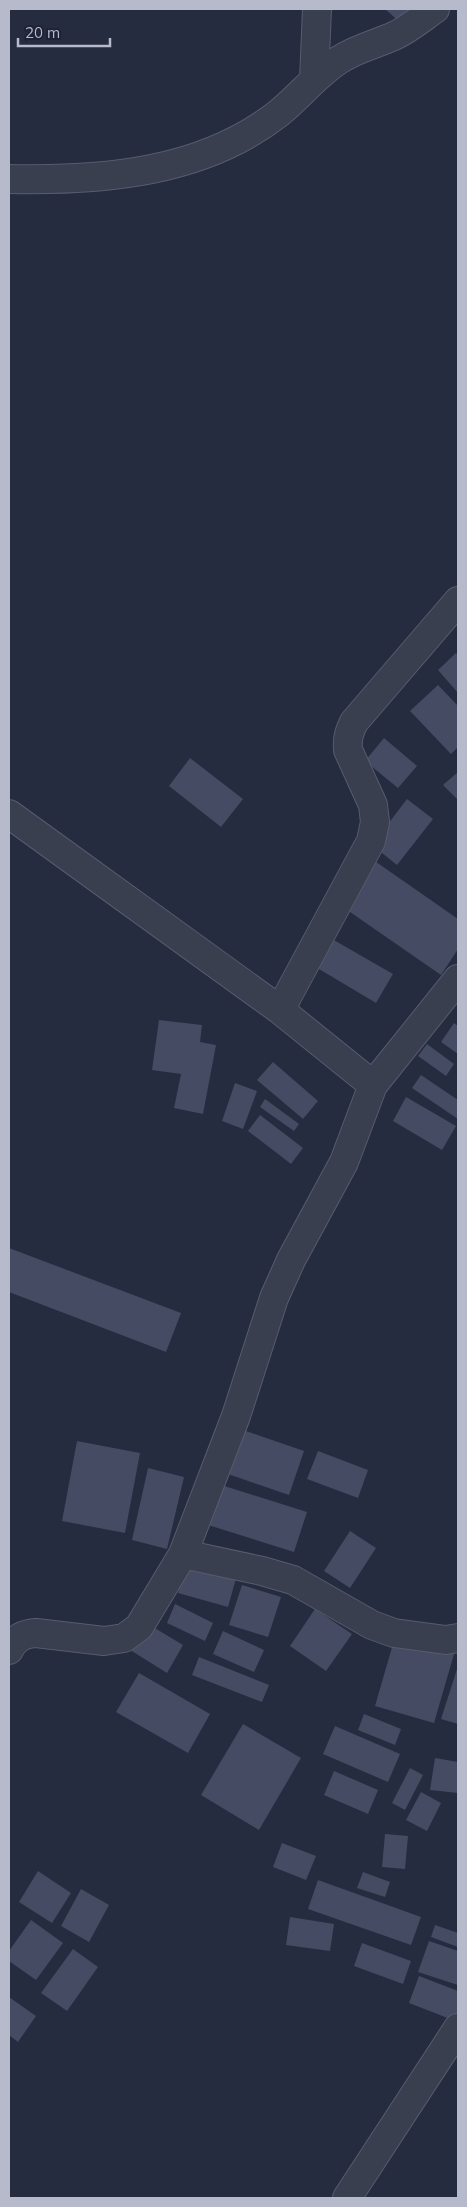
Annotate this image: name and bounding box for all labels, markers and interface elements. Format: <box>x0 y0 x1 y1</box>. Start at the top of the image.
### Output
scale bar <box>18 15 110 47</box>
text: 20 m <box>25 23 60 42</box>

